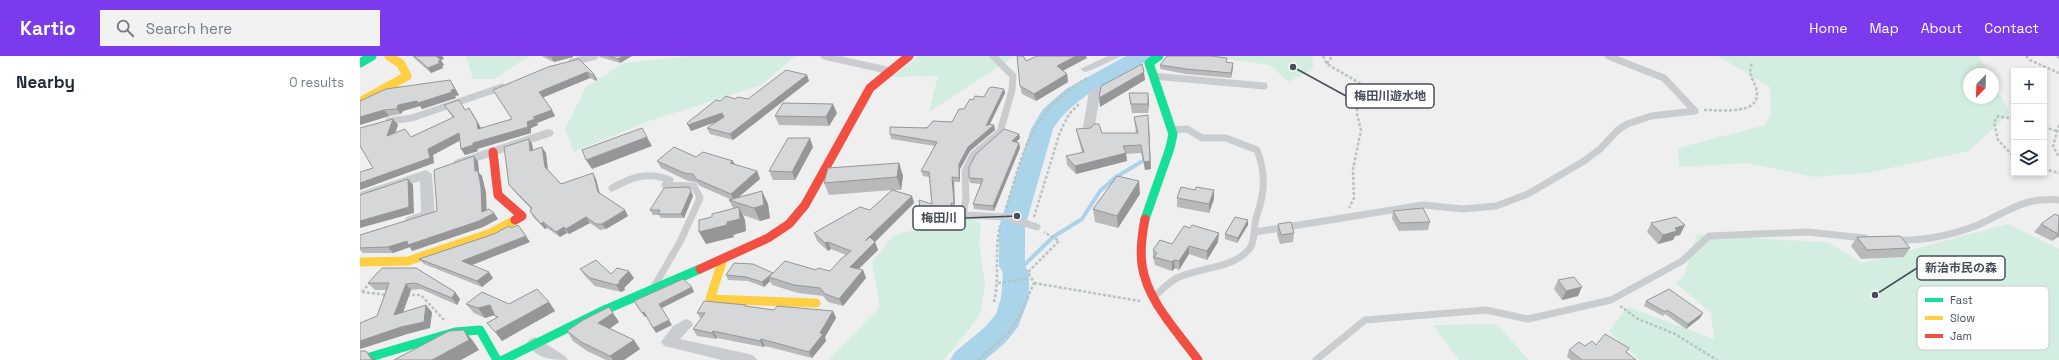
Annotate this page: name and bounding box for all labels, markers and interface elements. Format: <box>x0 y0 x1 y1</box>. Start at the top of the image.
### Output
search box <box>100 10 380 46</box>
text: Kartio <box>20 16 76 41</box>
icon: search <box>114 17 136 39</box>
text: Search here <box>146 19 232 38</box>
text: Home <box>1809 19 1847 37</box>
text: Map <box>1869 19 1899 37</box>
text: About <box>1921 19 1962 37</box>
text: Contact <box>1984 19 2039 37</box>
north arrow <box>1963 68 1999 104</box>
map controls <box>2011 68 2047 176</box>
button: + <box>2011 68 2047 104</box>
text: Nearby <box>16 71 75 93</box>
text: 0 results <box>289 74 344 91</box>
callout: 梅田川遊水地 <box>1346 84 1434 108</box>
text: 梅田川遊水地 <box>1354 88 1426 104</box>
button: − <box>2011 104 2047 140</box>
button: layers <box>2011 140 2047 176</box>
callout: 梅田川 <box>913 206 965 230</box>
text: 梅田川 <box>921 210 957 226</box>
callout: 新治市民の森 <box>1917 256 2005 280</box>
text: 新治市民の森 <box>1925 260 1997 276</box>
legend <box>1917 286 2049 350</box>
text: Fast <box>1950 293 1973 307</box>
text: Slow <box>1950 311 1975 325</box>
text: Jam <box>1950 329 1972 343</box>

